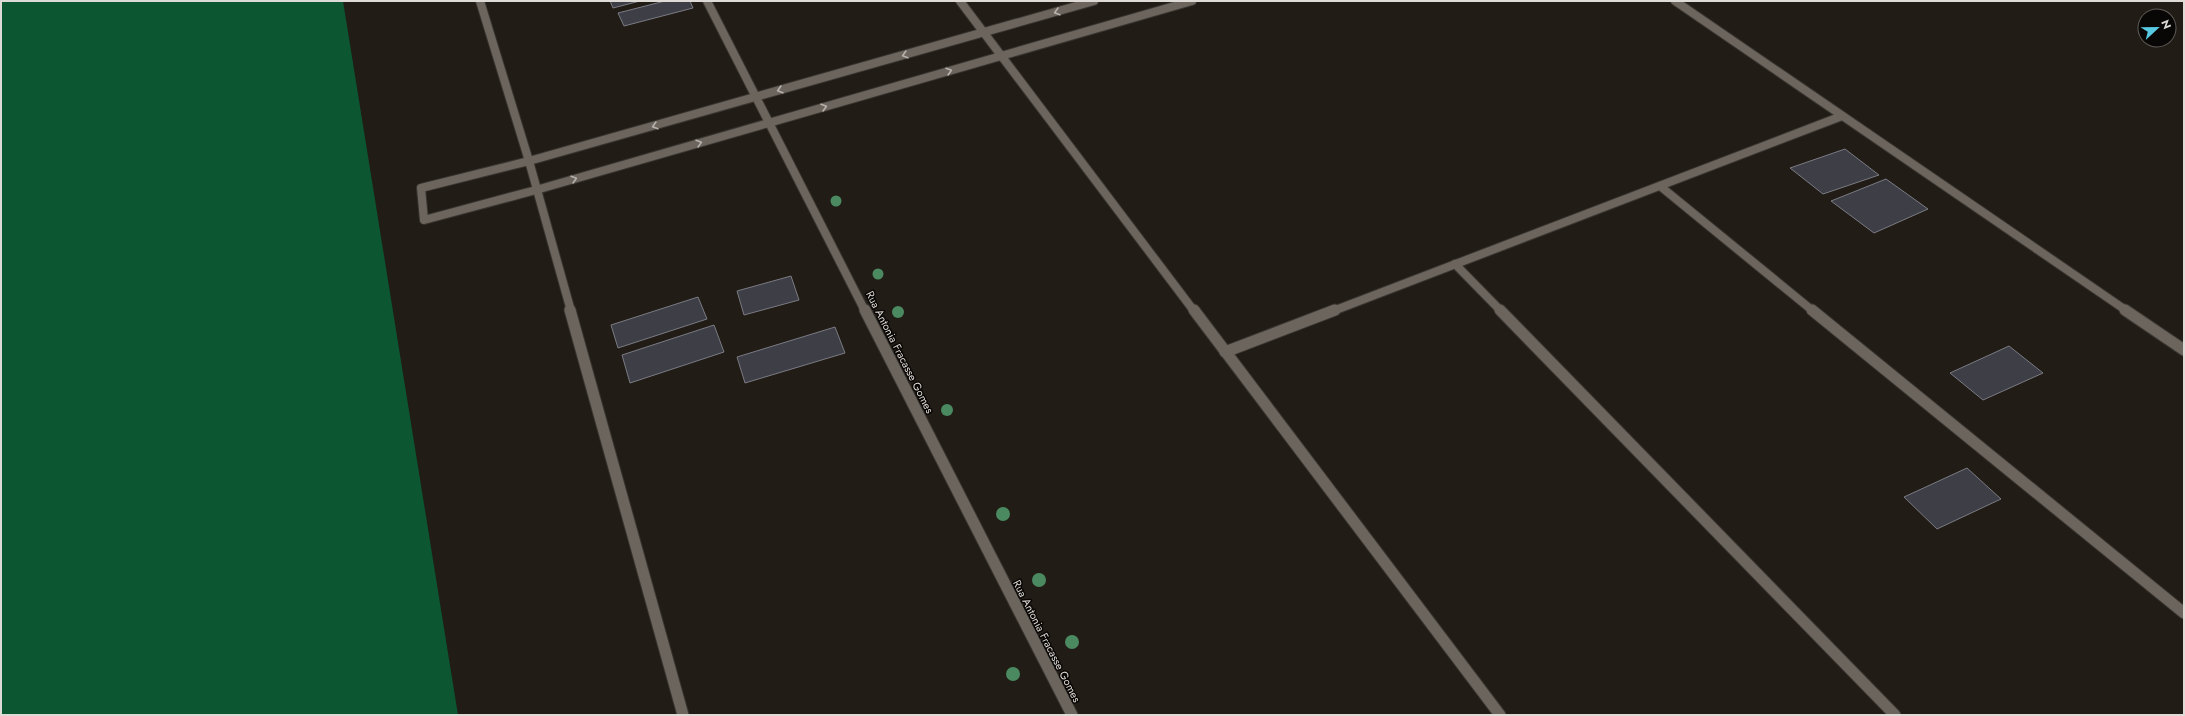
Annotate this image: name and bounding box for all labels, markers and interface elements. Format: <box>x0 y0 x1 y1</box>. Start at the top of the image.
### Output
one-way arrow <box>1054 7 1061 16</box>
north arrow <box>2137 8 2177 48</box>
text: N <box>2157 17 2175 31</box>
one-way arrow <box>902 50 909 59</box>
one-way arrow <box>945 67 952 76</box>
one-way arrow <box>777 86 783 94</box>
one-way arrow <box>820 103 827 112</box>
one-way arrow <box>652 121 659 130</box>
one-way arrow <box>695 139 702 148</box>
one-way arrow <box>570 175 577 184</box>
street label: Rua Antonia Fracasse Gomes <box>862 288 938 416</box>
street label: Rua Antonia Fracasse Gomes <box>1009 577 1085 705</box>

